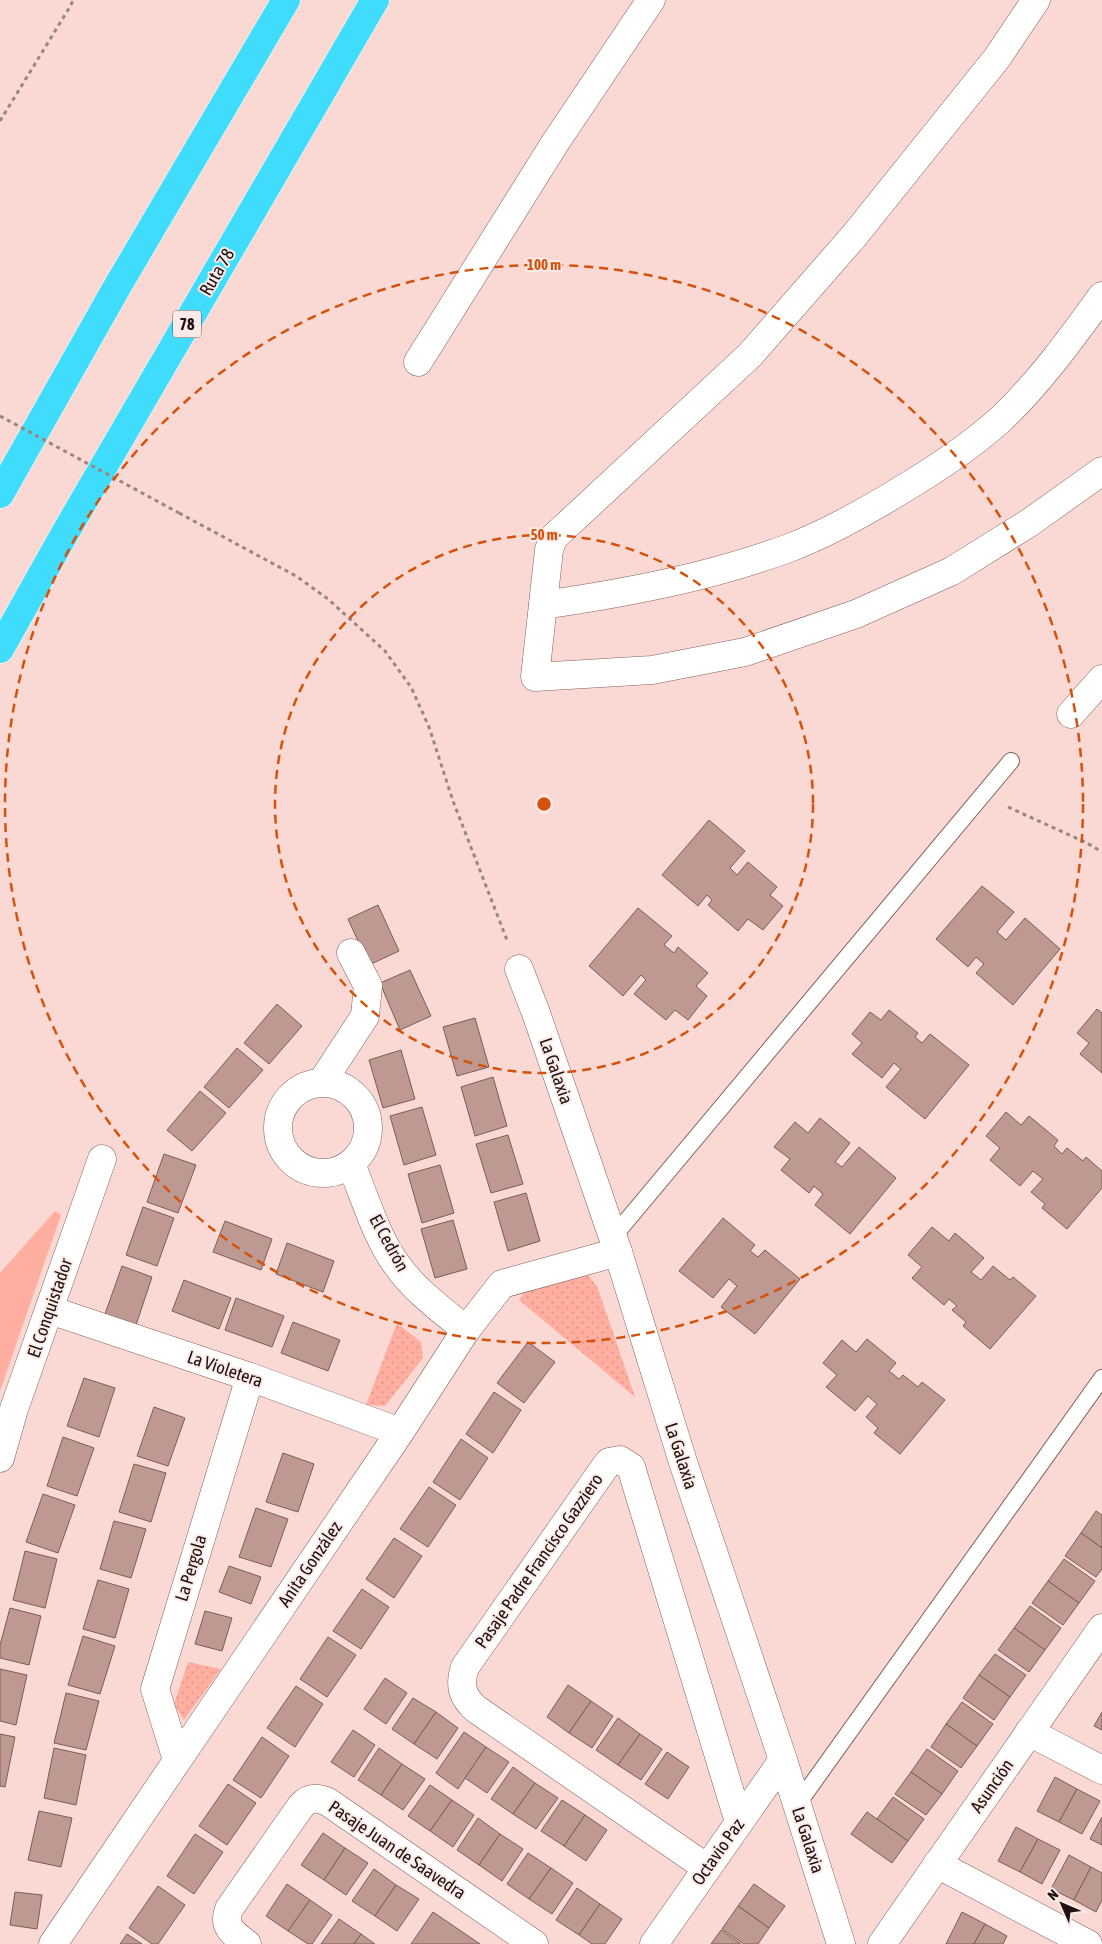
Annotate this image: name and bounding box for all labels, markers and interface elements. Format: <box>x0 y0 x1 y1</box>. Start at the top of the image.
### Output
street label: Ruta 78 <box>195 245 238 299</box>
text: 100 m <box>527 256 561 273</box>
road number: 78 <box>173 310 201 338</box>
text: 50 m <box>531 526 558 543</box>
centre of rings <box>535 795 553 813</box>
street label: La Galaxia <box>535 1035 578 1107</box>
street label: El Cedrón <box>365 1210 414 1275</box>
street label: El Conquistador <box>23 1255 77 1360</box>
street label: La Violetera <box>185 1346 266 1391</box>
street label: La Galaxia <box>661 1420 702 1492</box>
street label: Pasaje Padre Francisco Gazziero <box>470 1469 607 1652</box>
street label: Anita González <box>273 1517 346 1610</box>
street label: La Pergola <box>170 1532 211 1604</box>
street label: Asunción <box>966 1755 1018 1817</box>
street label: Pasaje Juan de Saavedra <box>325 1796 470 1903</box>
street label: La Galaxia <box>788 1804 829 1876</box>
street label: Octavio Paz <box>687 1814 748 1889</box>
north arrow <box>1037 1879 1087 1929</box>
text: N <box>1044 1886 1061 1903</box>

